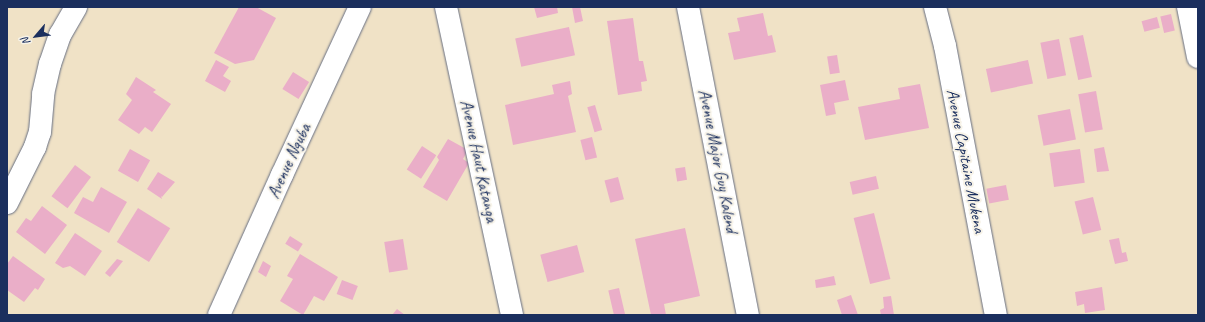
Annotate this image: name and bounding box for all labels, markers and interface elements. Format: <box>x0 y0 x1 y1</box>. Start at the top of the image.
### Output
north arrow <box>16 16 56 56</box>
text: N <box>18 35 33 48</box>
street label: Avenue Capitaine Mukena <box>942 87 990 235</box>
street label: Avenue Major Guy Kalend <box>694 88 742 234</box>
street label: Avenue Haut Katanga <box>456 98 502 224</box>
street label: Avenue Nguba <box>263 120 315 202</box>

